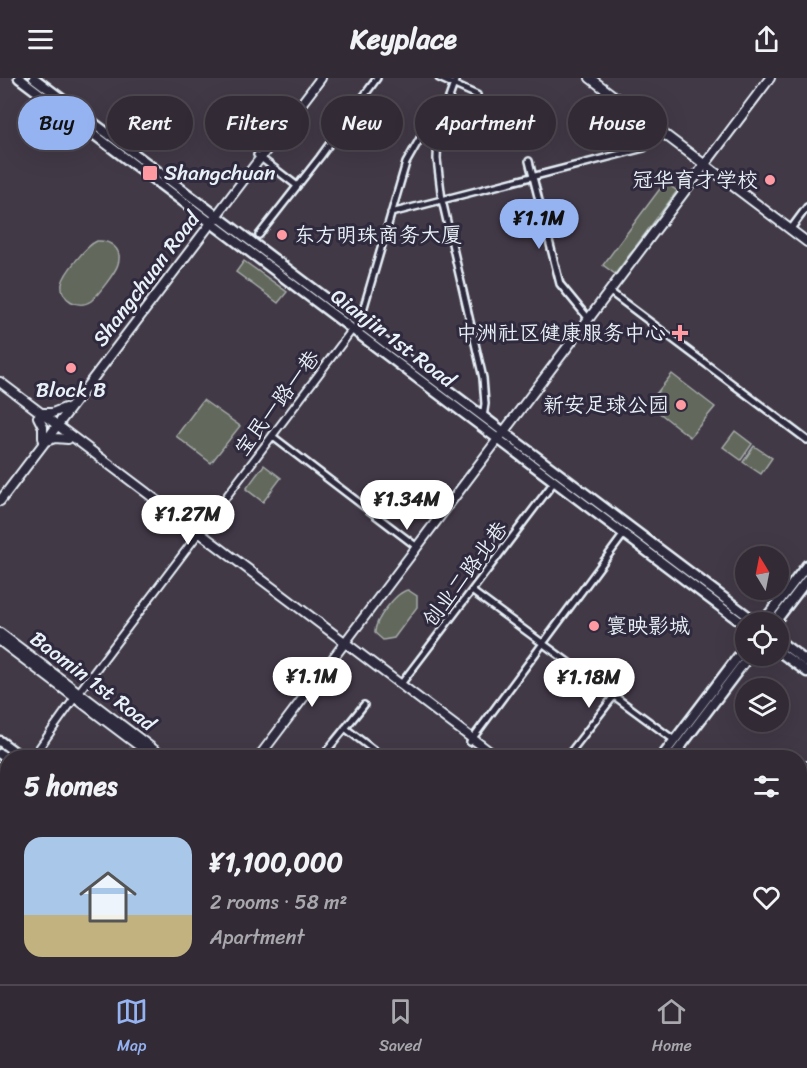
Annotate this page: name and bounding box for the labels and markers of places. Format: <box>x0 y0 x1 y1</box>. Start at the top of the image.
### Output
place label: Shangchuan <box>164 154 275 192</box>
place label: 冠华育才学校 <box>632 161 758 199</box>
marker: Shangchuan <box>141 164 159 182</box>
marker: 冠华育才学校 <box>763 173 777 187</box>
pin: ¥1.1M <box>497 199 581 250</box>
place label: 东方明珠商务大厦 <box>294 216 462 254</box>
marker: 东方明珠商务大厦 <box>275 228 289 242</box>
place label: 中洲社区健康服务中心 <box>456 314 666 352</box>
marker: 中洲社区健康服务中心 <box>671 324 689 342</box>
marker: Block B <box>64 361 78 375</box>
place label: Block B <box>36 371 106 409</box>
place label: 新安足球公园 <box>543 386 669 424</box>
marker: 新安足球公园 <box>674 398 688 412</box>
pin: ¥1.34M <box>358 480 456 531</box>
pin: ¥1.27M <box>139 495 237 546</box>
place label: 寰映影城 <box>606 607 690 645</box>
marker: 寰映影城 <box>587 619 601 633</box>
pin: ¥1.1M <box>270 657 354 708</box>
pin: ¥1.18M <box>540 658 638 709</box>

